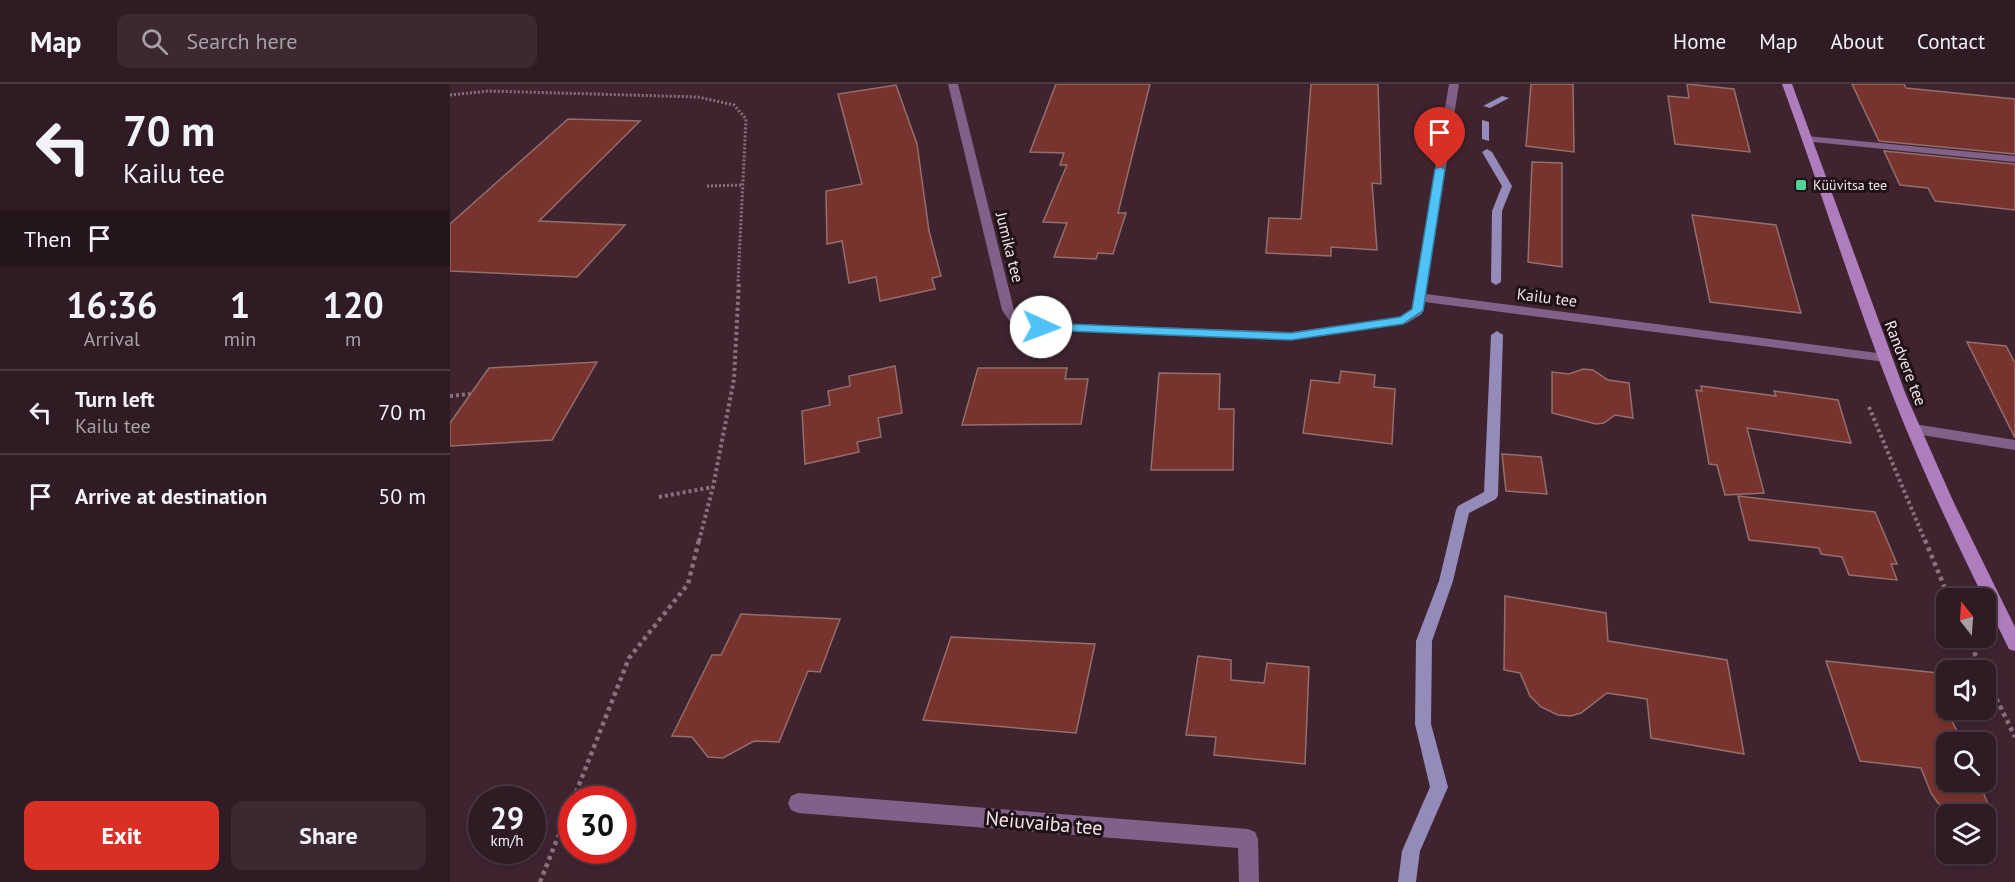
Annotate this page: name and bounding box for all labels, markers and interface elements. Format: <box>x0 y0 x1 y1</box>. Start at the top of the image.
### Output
search box <box>117 14 537 68</box>
text: Map <box>30 23 81 60</box>
icon: search <box>138 25 171 58</box>
text: Search here <box>186 27 297 55</box>
text: Home <box>1673 28 1726 55</box>
text: Map <box>1759 28 1798 55</box>
text: About <box>1831 28 1884 55</box>
text: Contact <box>1917 28 1985 55</box>
text: 70 m <box>123 103 215 158</box>
pin <box>1414 107 1465 169</box>
icon: left <box>24 108 102 186</box>
icon: arrive <box>1423 116 1456 149</box>
text: Kailu tee <box>123 156 225 190</box>
place label: Küüvitsa tee <box>1813 176 1887 194</box>
marker: Küüvitsa tee <box>1794 178 1808 192</box>
street label: Jumika tee <box>991 209 1028 284</box>
icon: arrive <box>83 222 116 255</box>
text: Then <box>24 225 71 253</box>
text: 16:36 <box>66 281 158 328</box>
text: 1 <box>230 281 250 328</box>
text: 120 <box>323 281 384 328</box>
street label: Kailu tee <box>1516 283 1578 311</box>
position arrow <box>1009 295 1073 359</box>
street label: Randvere tee <box>1881 318 1931 408</box>
text: Arrival <box>84 326 140 352</box>
text: min <box>224 326 256 352</box>
text: m <box>345 326 361 352</box>
text: Turn left <box>75 385 155 413</box>
icon: left <box>24 396 57 429</box>
text: 70 m <box>378 398 426 426</box>
text: Kailu tee <box>75 413 151 439</box>
icon: arrive <box>24 480 57 513</box>
text: Arrive at destination <box>75 482 267 510</box>
text: 50 m <box>378 482 426 510</box>
north arrow <box>1936 588 1996 648</box>
map controls <box>1936 588 1996 864</box>
button: sound <box>1936 660 1996 720</box>
button: search <box>1936 732 1996 792</box>
speed limit sign: 30 <box>558 786 636 864</box>
text: 29 <box>490 798 524 837</box>
button: Exit <box>24 801 219 870</box>
button: Share <box>231 801 426 870</box>
button: layers <box>1936 804 1996 864</box>
street label: Neiuvaiba tee <box>984 805 1104 841</box>
text: km/h <box>491 831 523 850</box>

